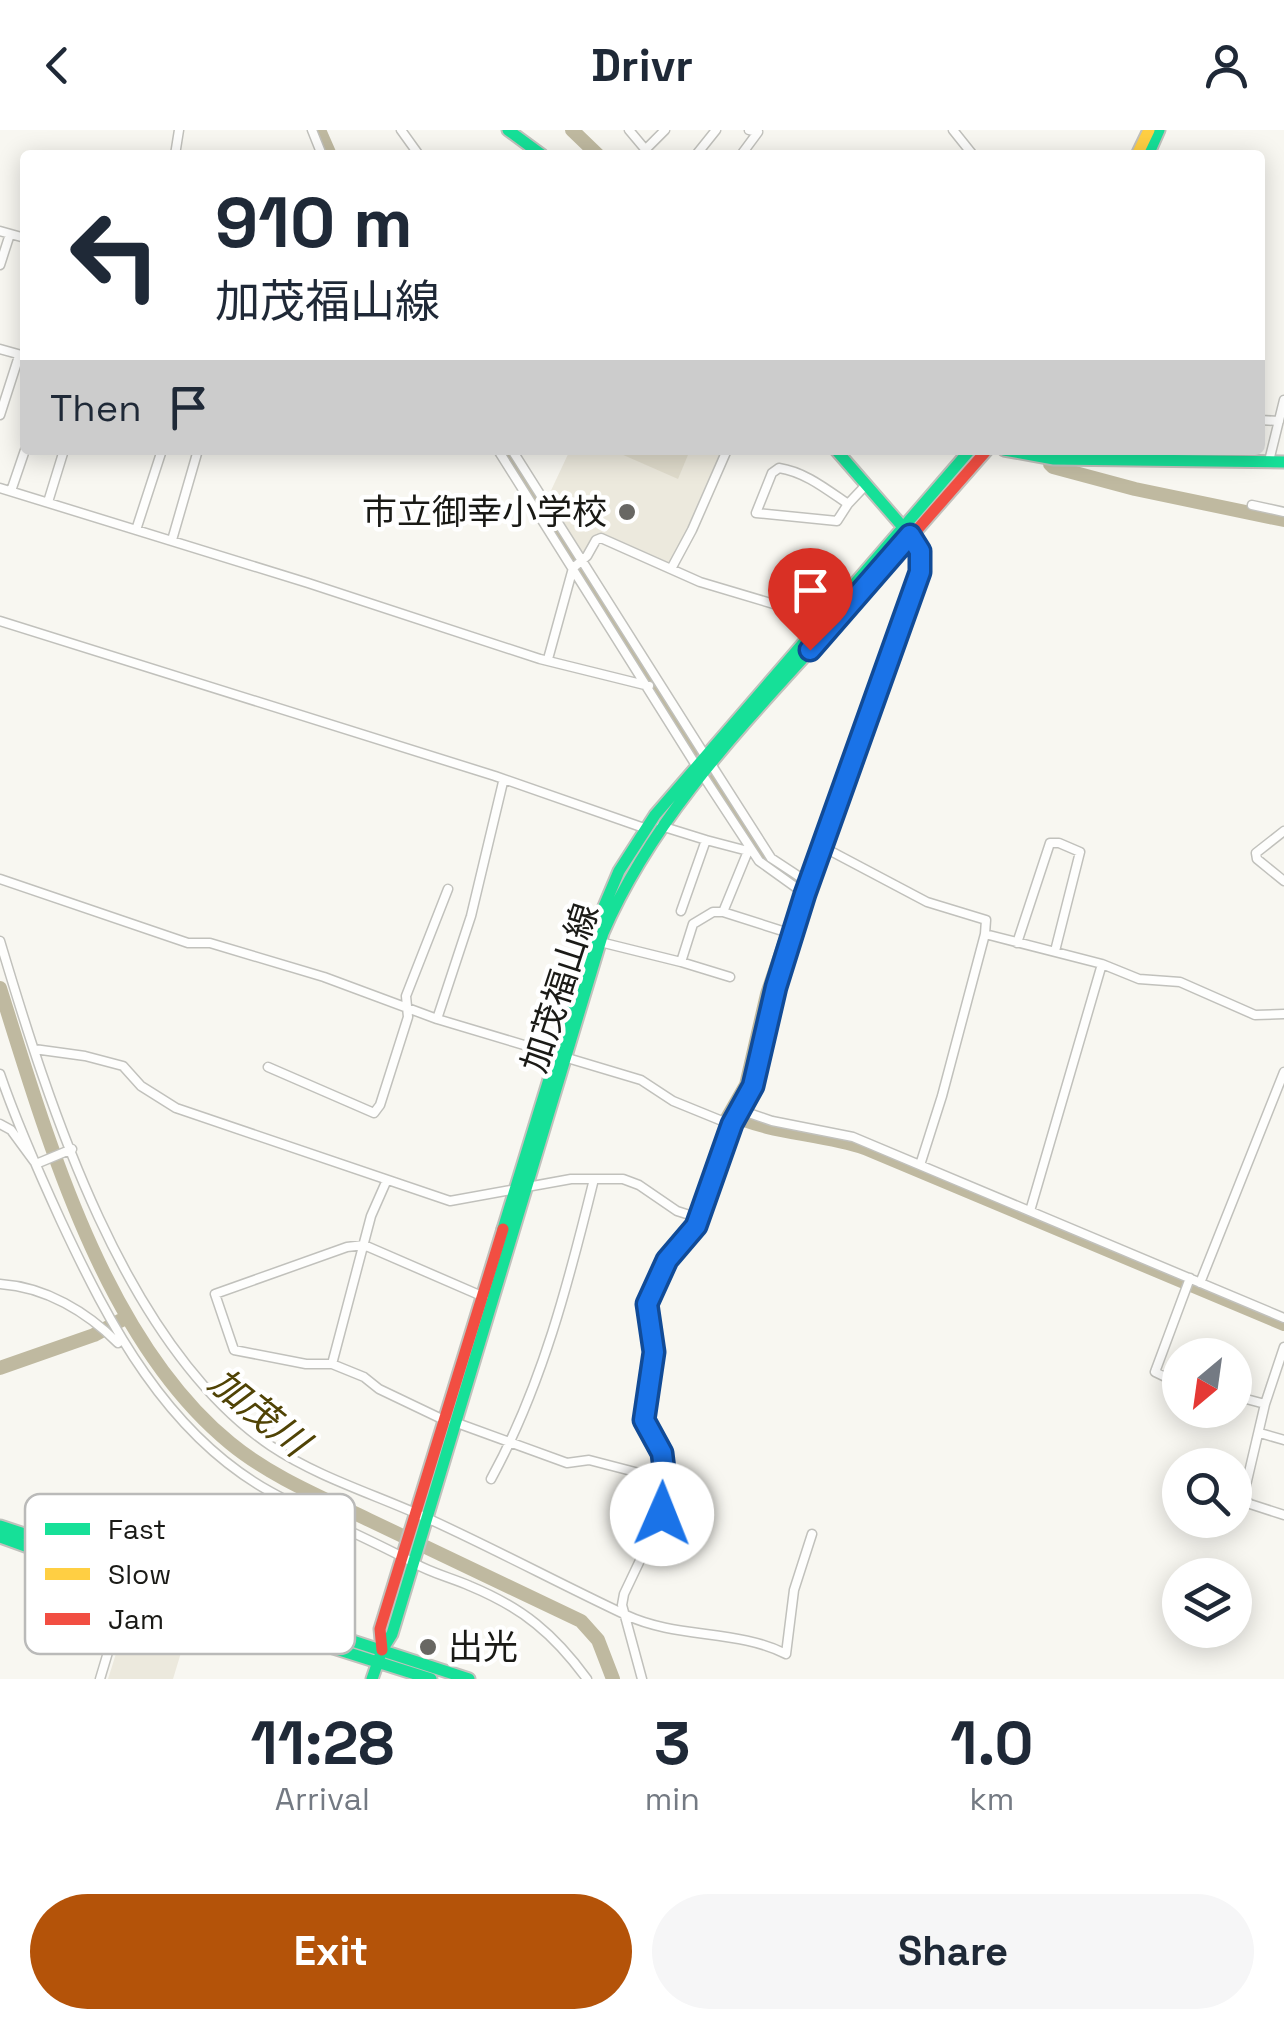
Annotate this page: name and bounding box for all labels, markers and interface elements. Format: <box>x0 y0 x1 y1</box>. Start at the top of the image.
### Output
text: Drivr <box>591 37 693 94</box>
icon: back <box>30 38 85 93</box>
icon: person <box>1199 38 1254 93</box>
text: 910 m <box>215 178 413 267</box>
icon: left <box>50 190 180 320</box>
text: 加茂福山線 <box>215 273 440 330</box>
icon: arrive <box>161 380 216 435</box>
text: Then <box>50 384 141 432</box>
place label: 市立御幸小学校 <box>362 490 607 534</box>
marker: 市立御幸小学校 <box>616 501 638 523</box>
pin <box>768 548 853 651</box>
icon: arrive <box>783 563 838 618</box>
street label: 加茂福山線 <box>512 898 608 1078</box>
north arrow <box>1162 1338 1252 1428</box>
map controls <box>1162 1338 1252 1648</box>
water label: 加茂川 <box>200 1357 322 1469</box>
button: search <box>1162 1448 1252 1538</box>
position arrow <box>610 1462 714 1566</box>
legend <box>25 1494 355 1654</box>
text: Fast <box>108 1511 166 1547</box>
text: Slow <box>108 1556 171 1592</box>
button: layers <box>1162 1558 1252 1648</box>
text: Jam <box>108 1601 164 1637</box>
place label: 出光 <box>448 1625 518 1669</box>
marker: 出光 <box>417 1636 439 1658</box>
text: 11:28 <box>251 1705 394 1782</box>
text: 3 <box>654 1705 691 1782</box>
text: 1.0 <box>950 1705 1033 1782</box>
text: Arrival <box>275 1779 370 1819</box>
text: min <box>645 1779 700 1819</box>
text: km <box>970 1779 1014 1819</box>
button: Exit <box>30 1894 632 2009</box>
button: Share <box>652 1894 1254 2009</box>

